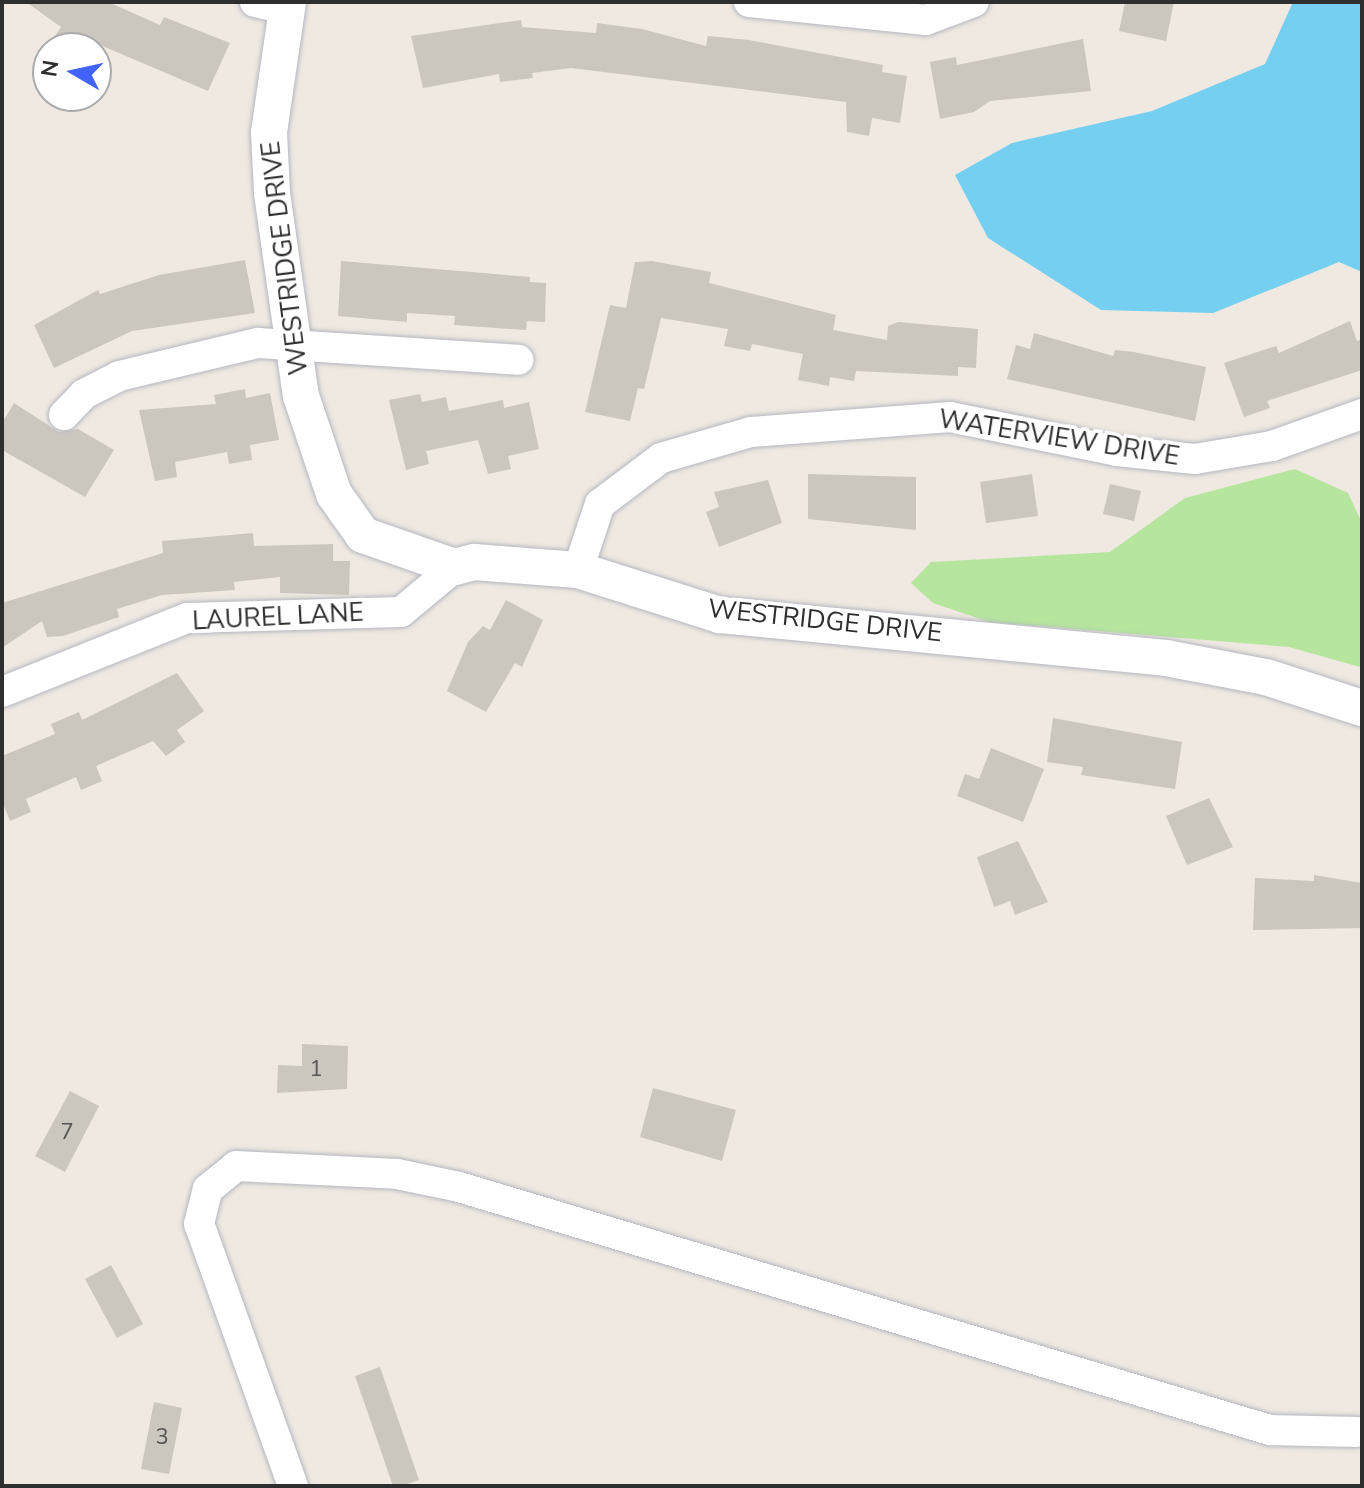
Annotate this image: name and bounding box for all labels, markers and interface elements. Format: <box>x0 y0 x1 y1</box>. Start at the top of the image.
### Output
north arrow <box>32 32 112 112</box>
text: N <box>34 58 66 79</box>
street label: WESTRIDGE DRIVE <box>255 139 315 377</box>
street label: WATERVIEW DRIVE <box>936 404 1182 472</box>
street label: WESTRIDGE DRIVE <box>706 593 944 649</box>
street label: LAUREL LANE <box>191 597 365 637</box>
house number: 1 <box>309 1057 323 1083</box>
house number: 7 <box>60 1120 74 1146</box>
house number: 3 <box>155 1425 169 1451</box>

